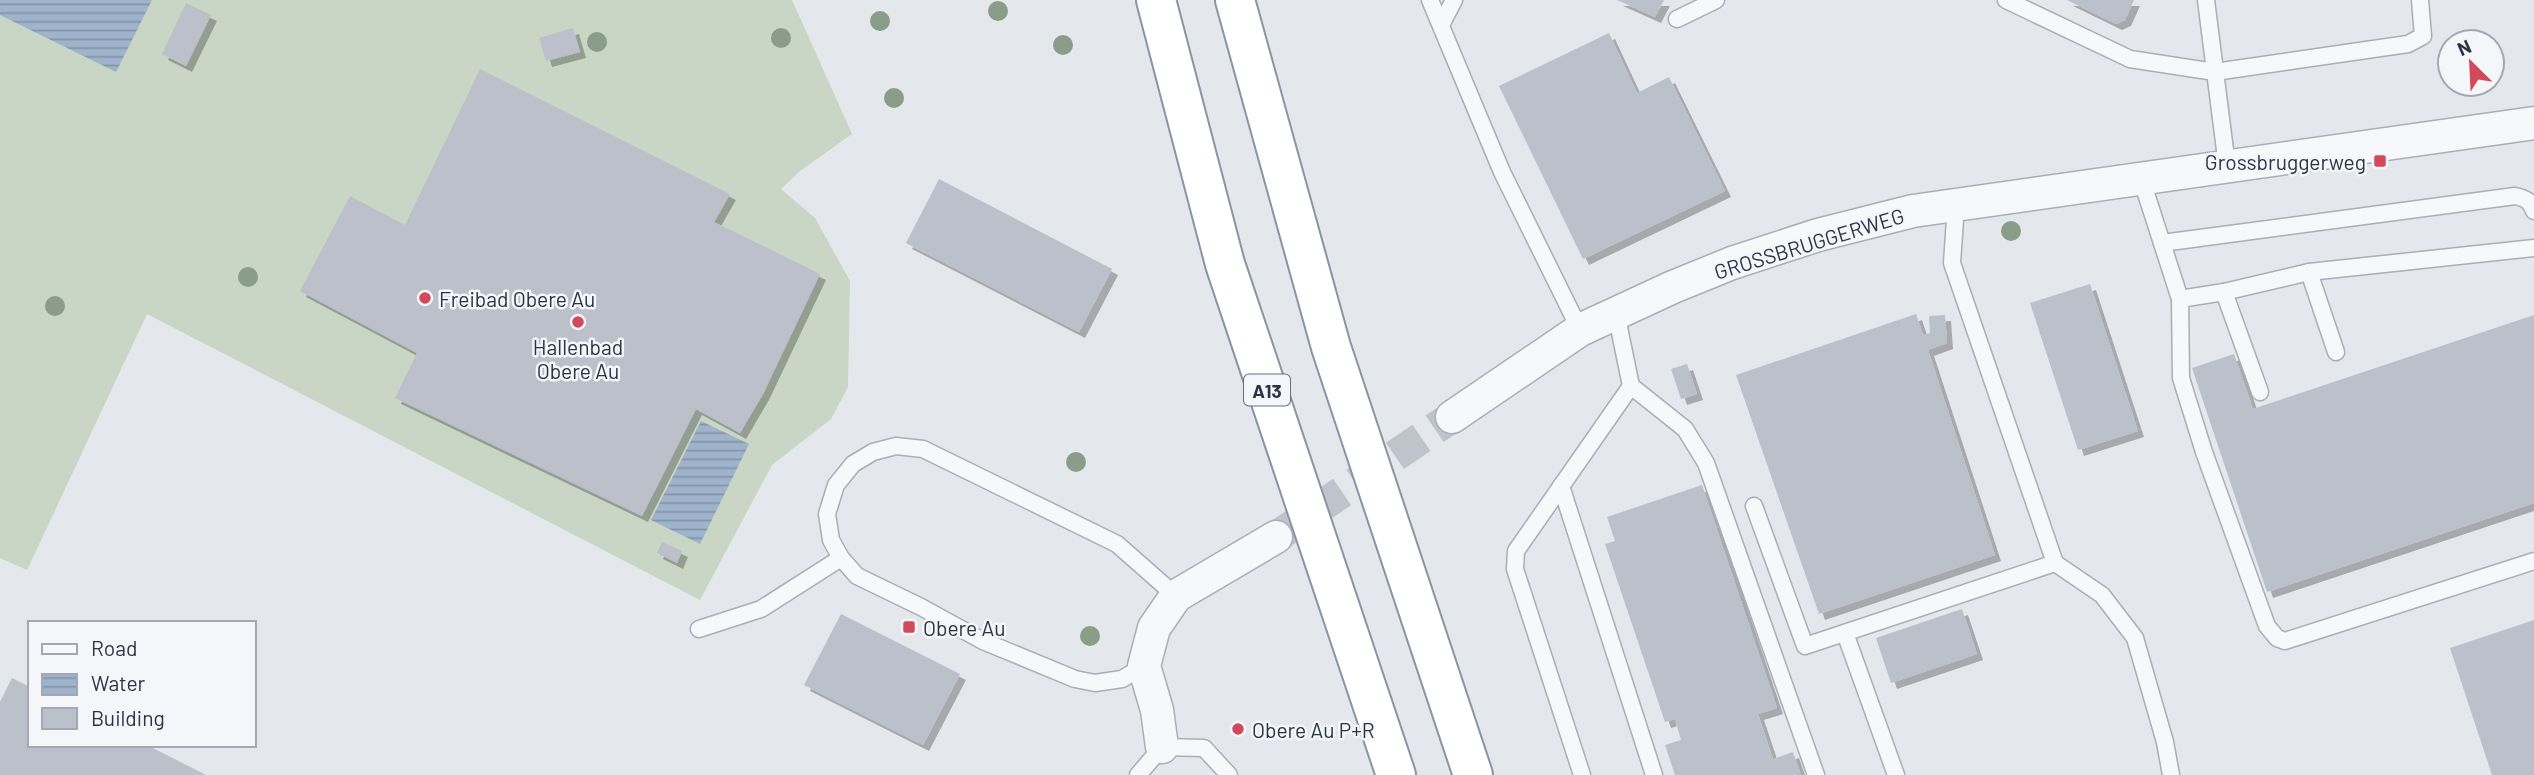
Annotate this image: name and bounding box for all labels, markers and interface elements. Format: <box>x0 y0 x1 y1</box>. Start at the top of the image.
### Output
north arrow <box>2436 28 2506 98</box>
text: N <box>2453 34 2474 60</box>
place label: Grossbruggerweg <box>2205 149 2366 174</box>
marker: Grossbruggerweg <box>2372 153 2388 169</box>
street label: GROSSBRUGGERWEG <box>1711 202 1907 284</box>
place label: Freibad Obere Au <box>439 286 595 311</box>
marker: Freibad Obere Au <box>417 290 433 306</box>
marker: Hallenbad Obere Au <box>570 314 586 330</box>
place label: Hallenbad Obere Au <box>533 334 623 383</box>
road number: A13 <box>1244 374 1290 406</box>
place label: Obere Au <box>923 615 1006 640</box>
marker: Obere Au <box>901 619 917 635</box>
legend <box>28 621 256 747</box>
text: Road <box>91 635 137 660</box>
text: Water <box>91 670 146 695</box>
text: Building <box>91 705 165 730</box>
place label: Obere Au P+R <box>1252 717 1375 742</box>
marker: Obere Au P+R <box>1230 721 1246 737</box>

